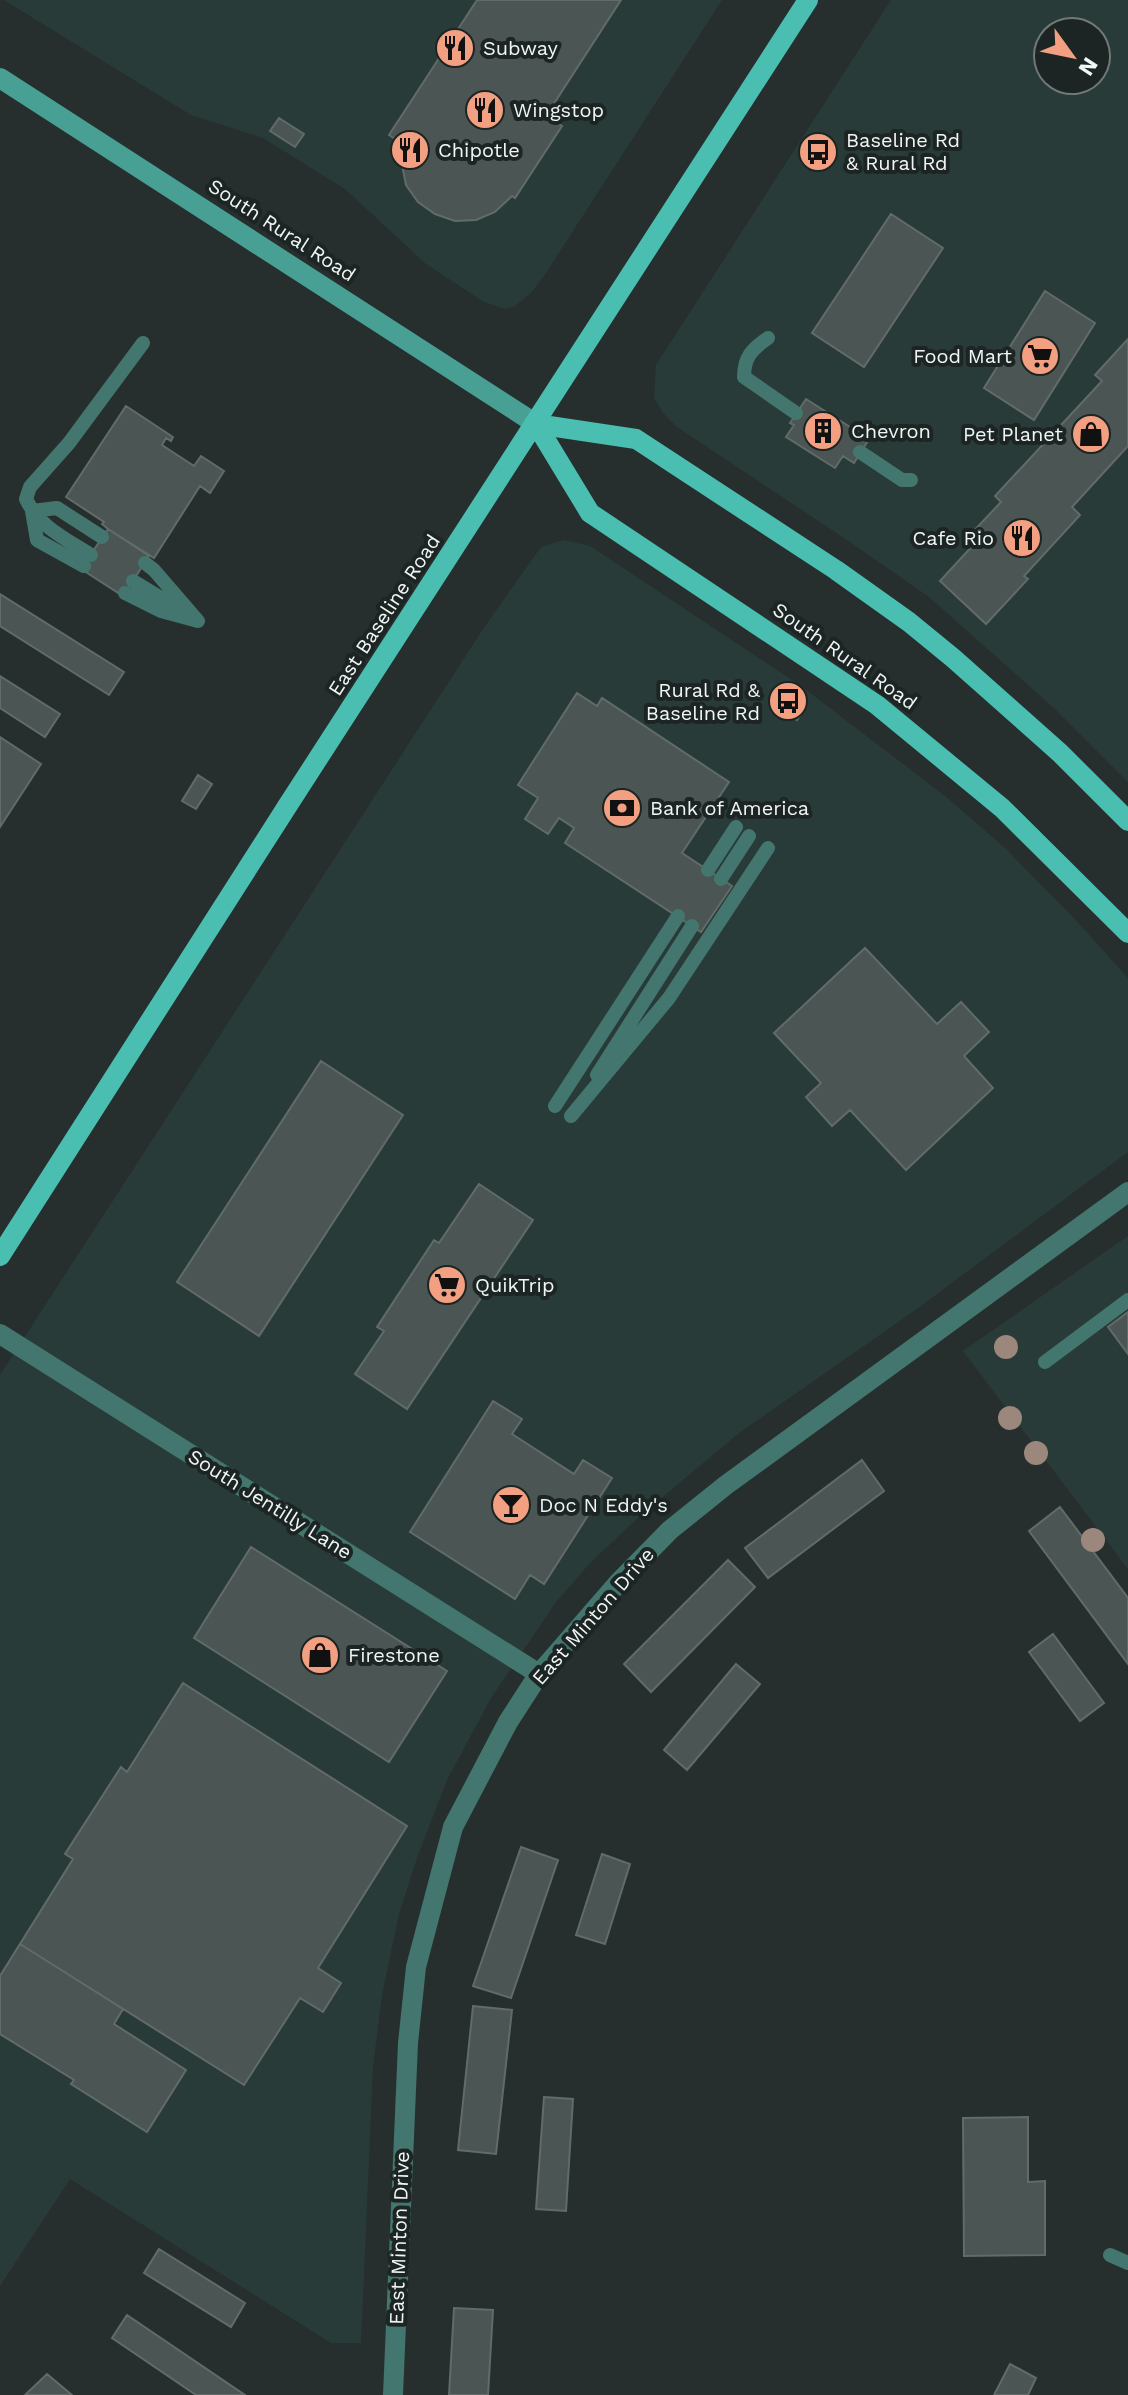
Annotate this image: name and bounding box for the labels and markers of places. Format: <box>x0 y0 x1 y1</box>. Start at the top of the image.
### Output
restaurant icon: Subway <box>434 27 476 69</box>
place label: Subway <box>483 36 559 60</box>
restaurant icon: Wingstop <box>464 89 506 131</box>
place label: Wingstop <box>513 98 604 122</box>
place label: Baseline Rd & Rural Rd <box>846 128 960 175</box>
restaurant icon: Chipotle <box>389 129 431 171</box>
bus stop icon: Baseline Rd & Rural Rd <box>797 131 839 173</box>
place label: Chipotle <box>438 138 520 162</box>
supermarket icon: Food Mart <box>1019 335 1061 377</box>
place label: Food Mart <box>913 344 1013 368</box>
building icon: Chevron <box>802 410 844 452</box>
shop icon: Pet Planet <box>1070 413 1112 455</box>
place label: Chevron <box>851 419 931 443</box>
place label: Pet Planet <box>963 422 1064 446</box>
restaurant icon: Cafe Rio <box>1001 517 1043 559</box>
place label: Cafe Rio <box>913 526 994 550</box>
place label: Rural Rd & Baseline Rd <box>646 678 761 725</box>
bus stop icon: Rural Rd & Baseline Rd <box>767 680 809 722</box>
bank icon: Bank of America <box>601 787 643 829</box>
place label: Bank of America <box>650 796 809 820</box>
supermarket icon: QuikTrip <box>426 1264 468 1306</box>
place label: QuikTrip <box>475 1273 554 1297</box>
bar icon: Doc N Eddy's <box>490 1484 532 1526</box>
place label: Doc N Eddy's <box>539 1493 668 1517</box>
shop icon: Firestone <box>299 1634 341 1676</box>
place label: Firestone <box>348 1643 440 1667</box>

